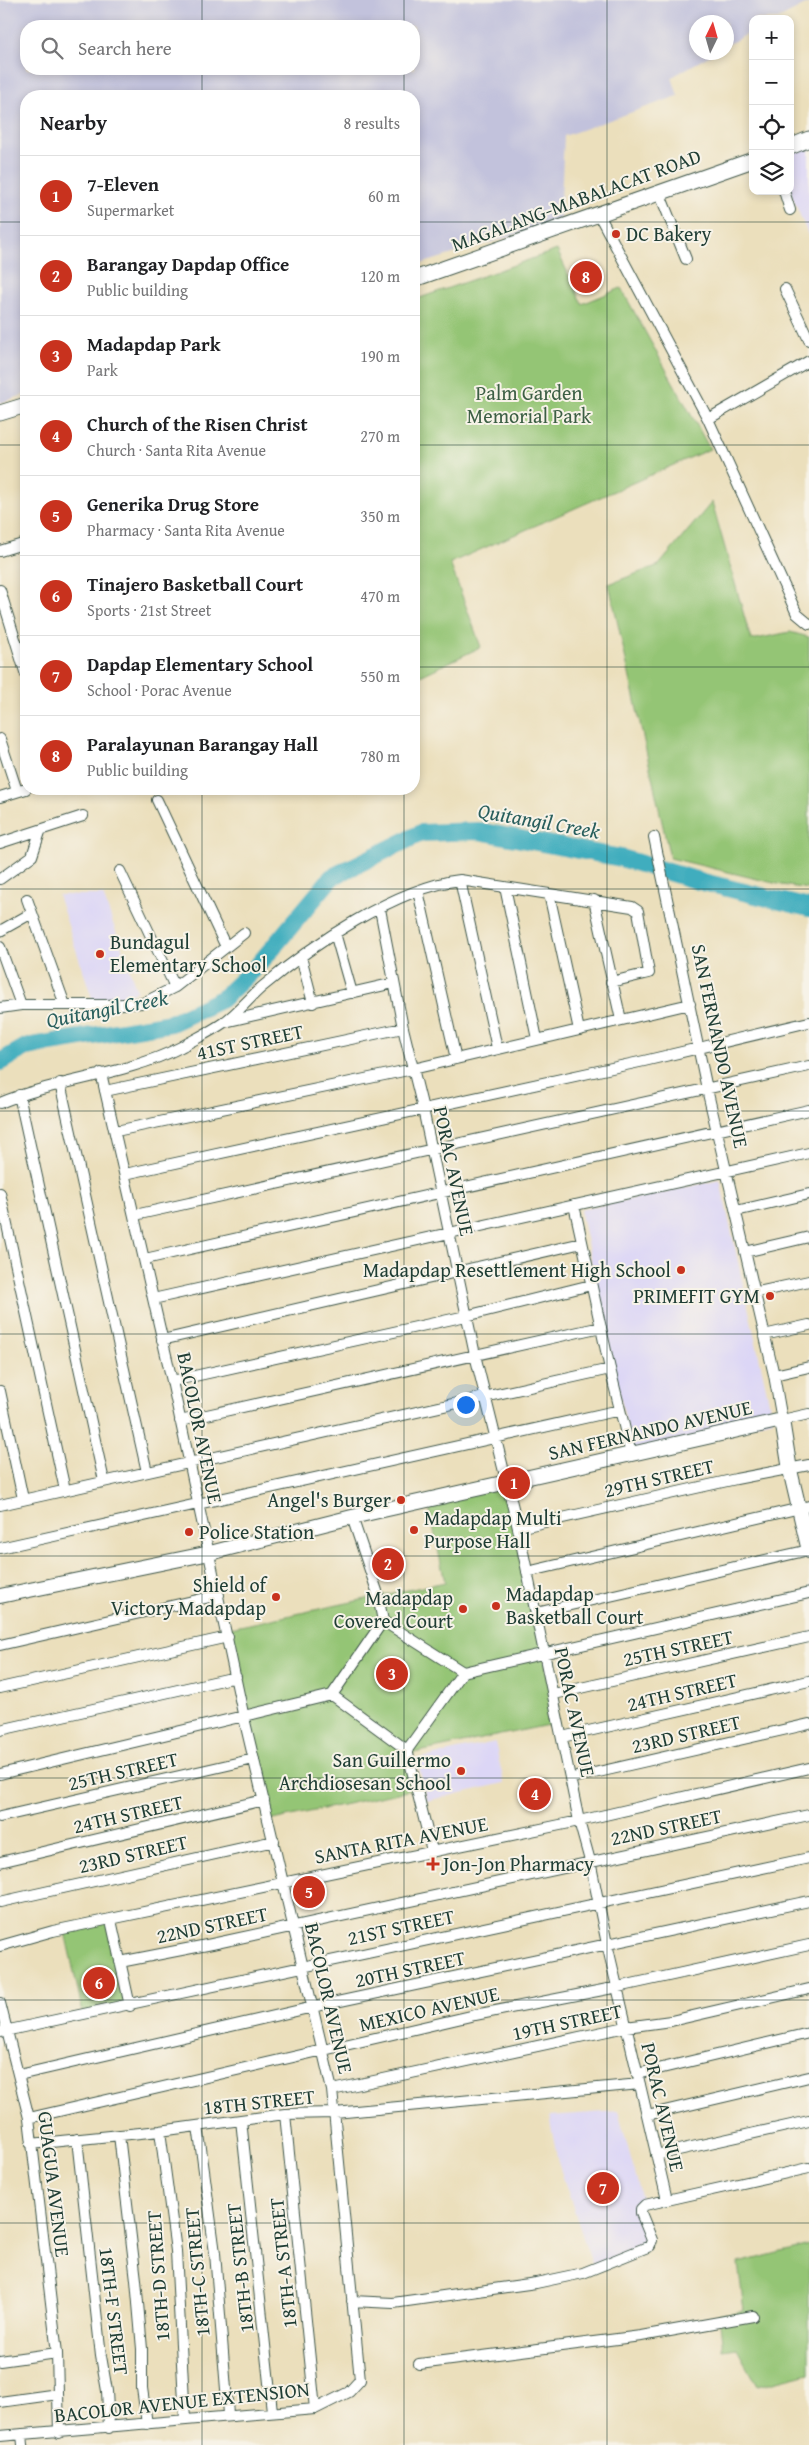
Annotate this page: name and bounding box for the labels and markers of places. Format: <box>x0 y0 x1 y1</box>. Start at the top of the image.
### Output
place label: DC Bakery <box>626 219 712 248</box>
marker: DC Bakery <box>610 228 622 240</box>
pin: 8 <box>570 258 602 296</box>
place label: Bundagul Elementary School <box>110 927 267 979</box>
marker: Bundagul Elementary School <box>94 948 106 960</box>
place label: Madapdap Resettlement High School <box>363 1255 671 1284</box>
marker: Madapdap Resettlement High School <box>675 1264 687 1276</box>
place label: PRIMEFIT GYM <box>633 1281 760 1310</box>
marker: PRIMEFIT GYM <box>764 1290 776 1302</box>
pin: 1 <box>498 1464 530 1502</box>
place label: Angel's Burger <box>267 1485 391 1514</box>
marker: Angel's Burger <box>395 1494 407 1506</box>
place label: Madapdap Multi Purpose Hall <box>424 1503 562 1555</box>
place label: Police Station <box>199 1517 314 1546</box>
marker: Madapdap Multi Purpose Hall <box>408 1524 420 1536</box>
marker: Police Station <box>183 1526 195 1538</box>
pin: 2 <box>372 1545 404 1583</box>
place label: Shield of Victory Madapdap <box>111 1570 269 1622</box>
place label: Madapdap Basketball Court <box>506 1579 644 1631</box>
place label: Madapdap Covered Court <box>334 1583 453 1635</box>
marker: Shield of Victory Madapdap <box>270 1591 282 1603</box>
marker: Madapdap Basketball Court <box>490 1600 502 1612</box>
marker: Madapdap Covered Court <box>457 1603 469 1615</box>
pin: 3 <box>376 1655 408 1693</box>
place label: San Guillermo Archdiosesan School <box>279 1745 451 1797</box>
marker: San Guillermo Archdiosesan School <box>455 1765 467 1777</box>
pin: 4 <box>519 1775 551 1813</box>
place label: Jon-Jon Pharmacy <box>440 1849 594 1878</box>
marker: Jon-Jon Pharmacy <box>427 1858 439 1870</box>
pin: 5 <box>293 1873 325 1911</box>
pin: 6 <box>83 1964 115 2002</box>
pin: 7 <box>587 2169 619 2207</box>

